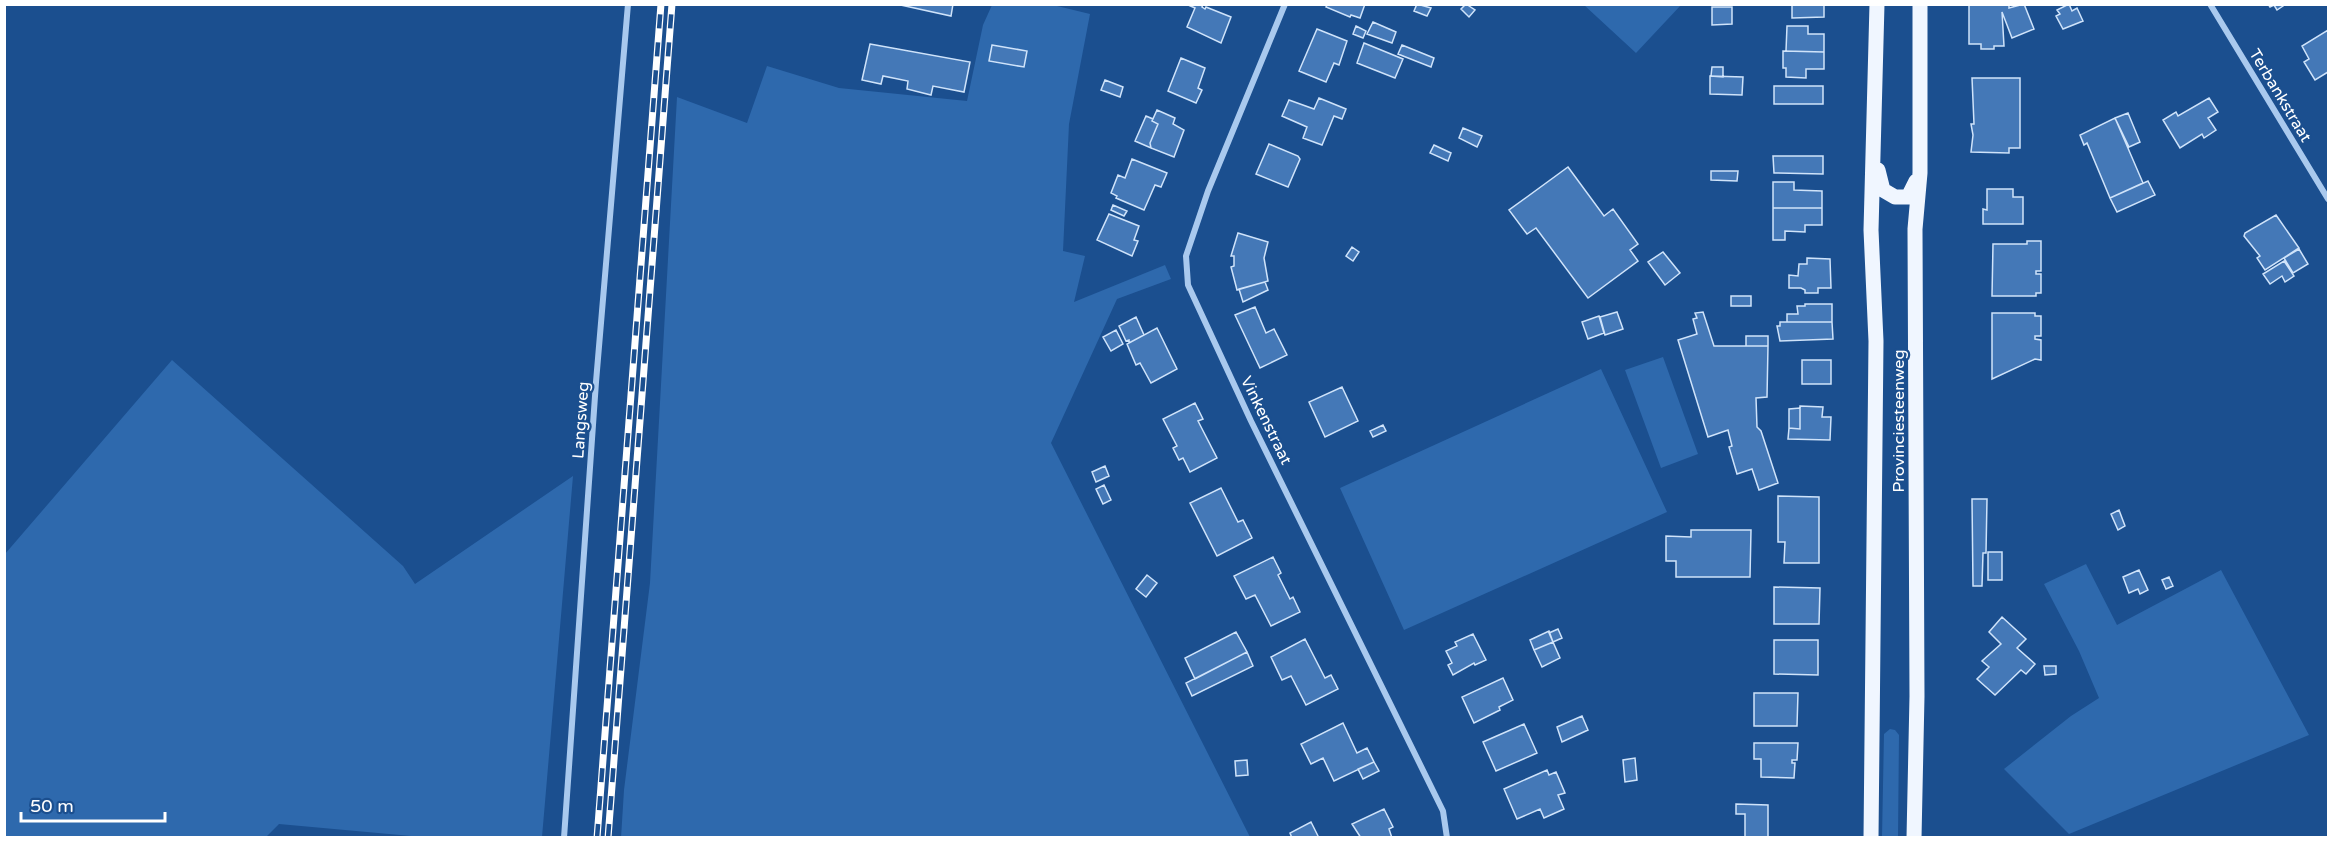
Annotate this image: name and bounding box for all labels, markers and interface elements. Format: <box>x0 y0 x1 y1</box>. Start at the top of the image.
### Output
street label: Terbankstraat <box>2244 45 2316 146</box>
street label: Provinciesteenweg <box>1889 350 1909 492</box>
street label: Vinkenstraat <box>1236 373 1296 468</box>
street label: Langsweg <box>568 381 594 459</box>
scale bar <box>21 785 165 823</box>
text: 50 m <box>30 795 74 817</box>

